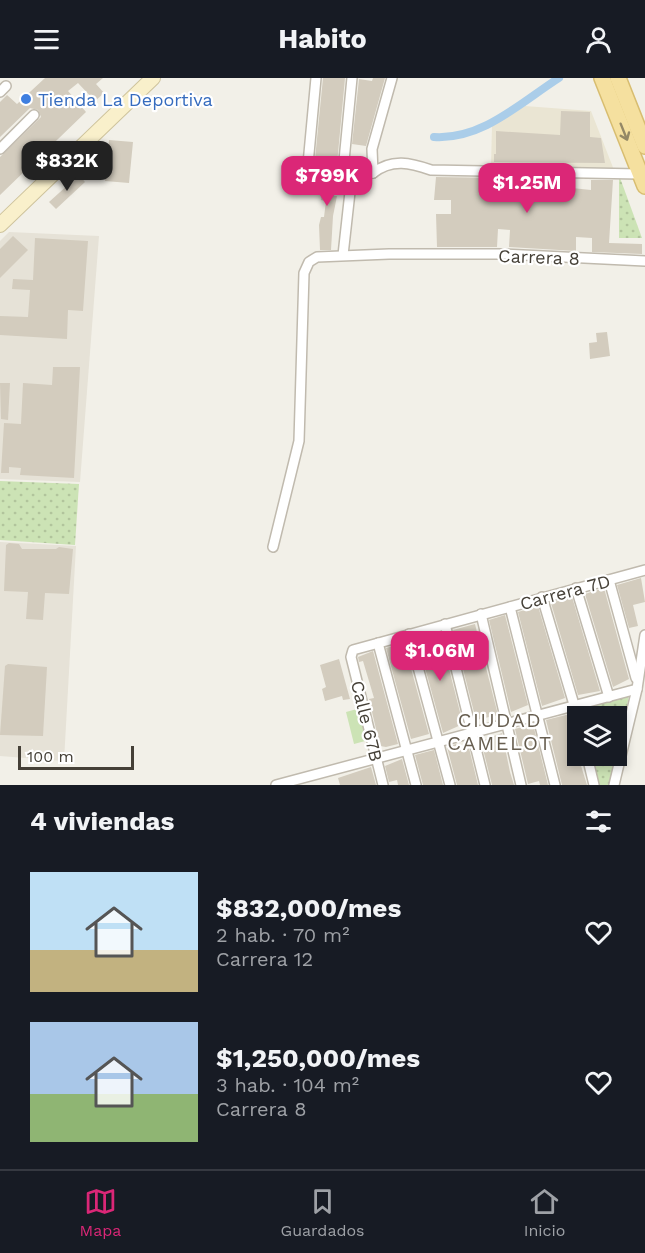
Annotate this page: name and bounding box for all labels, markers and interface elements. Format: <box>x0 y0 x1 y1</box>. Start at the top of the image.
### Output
icon: menu <box>30 23 63 56</box>
text: Habito <box>278 23 367 55</box>
icon: person <box>582 23 615 56</box>
place label: Tienda La Deportiva <box>38 89 213 110</box>
marker: Tienda La Deportiva <box>19 92 33 106</box>
one-way arrow <box>619 122 630 141</box>
pin: $832K <box>25 141 109 192</box>
text: $832K <box>36 148 98 172</box>
pin: $799K <box>285 156 369 207</box>
text: $799K <box>295 163 359 187</box>
pin: $1.25M <box>478 163 576 214</box>
text: $1.25M <box>492 170 562 194</box>
street label: Carrera 8 <box>498 245 580 269</box>
street label: Carrera 7D <box>518 570 612 614</box>
pin: $1.06M <box>391 631 489 682</box>
text: $1.06M <box>405 638 475 662</box>
street label: Calle 67B <box>347 678 387 764</box>
map controls <box>567 706 627 766</box>
button: layers <box>567 706 627 766</box>
district label: CIUDAD CAMELOT <box>447 708 553 755</box>
scale bar <box>18 743 134 770</box>
text: 100 m <box>27 747 74 766</box>
icon: filters <box>582 805 615 838</box>
text: 4 viviendas <box>30 806 174 836</box>
text: $832,000/mes <box>216 893 401 923</box>
icon: home <box>78 896 150 968</box>
icon: heart <box>582 916 615 949</box>
text: 2 hab. · 70 m² <box>216 923 349 947</box>
text: Carrera 12 <box>216 947 313 971</box>
text: $1,250,000/mes <box>216 1043 420 1073</box>
icon: home <box>78 1046 150 1118</box>
icon: heart <box>582 1066 615 1099</box>
text: 3 hab. · 104 m² <box>216 1073 359 1097</box>
text: Carrera 8 <box>216 1097 306 1121</box>
tab: Mapa <box>80 1185 121 1240</box>
tab: Guardados <box>281 1185 365 1240</box>
tab: Inicio <box>524 1185 565 1240</box>

